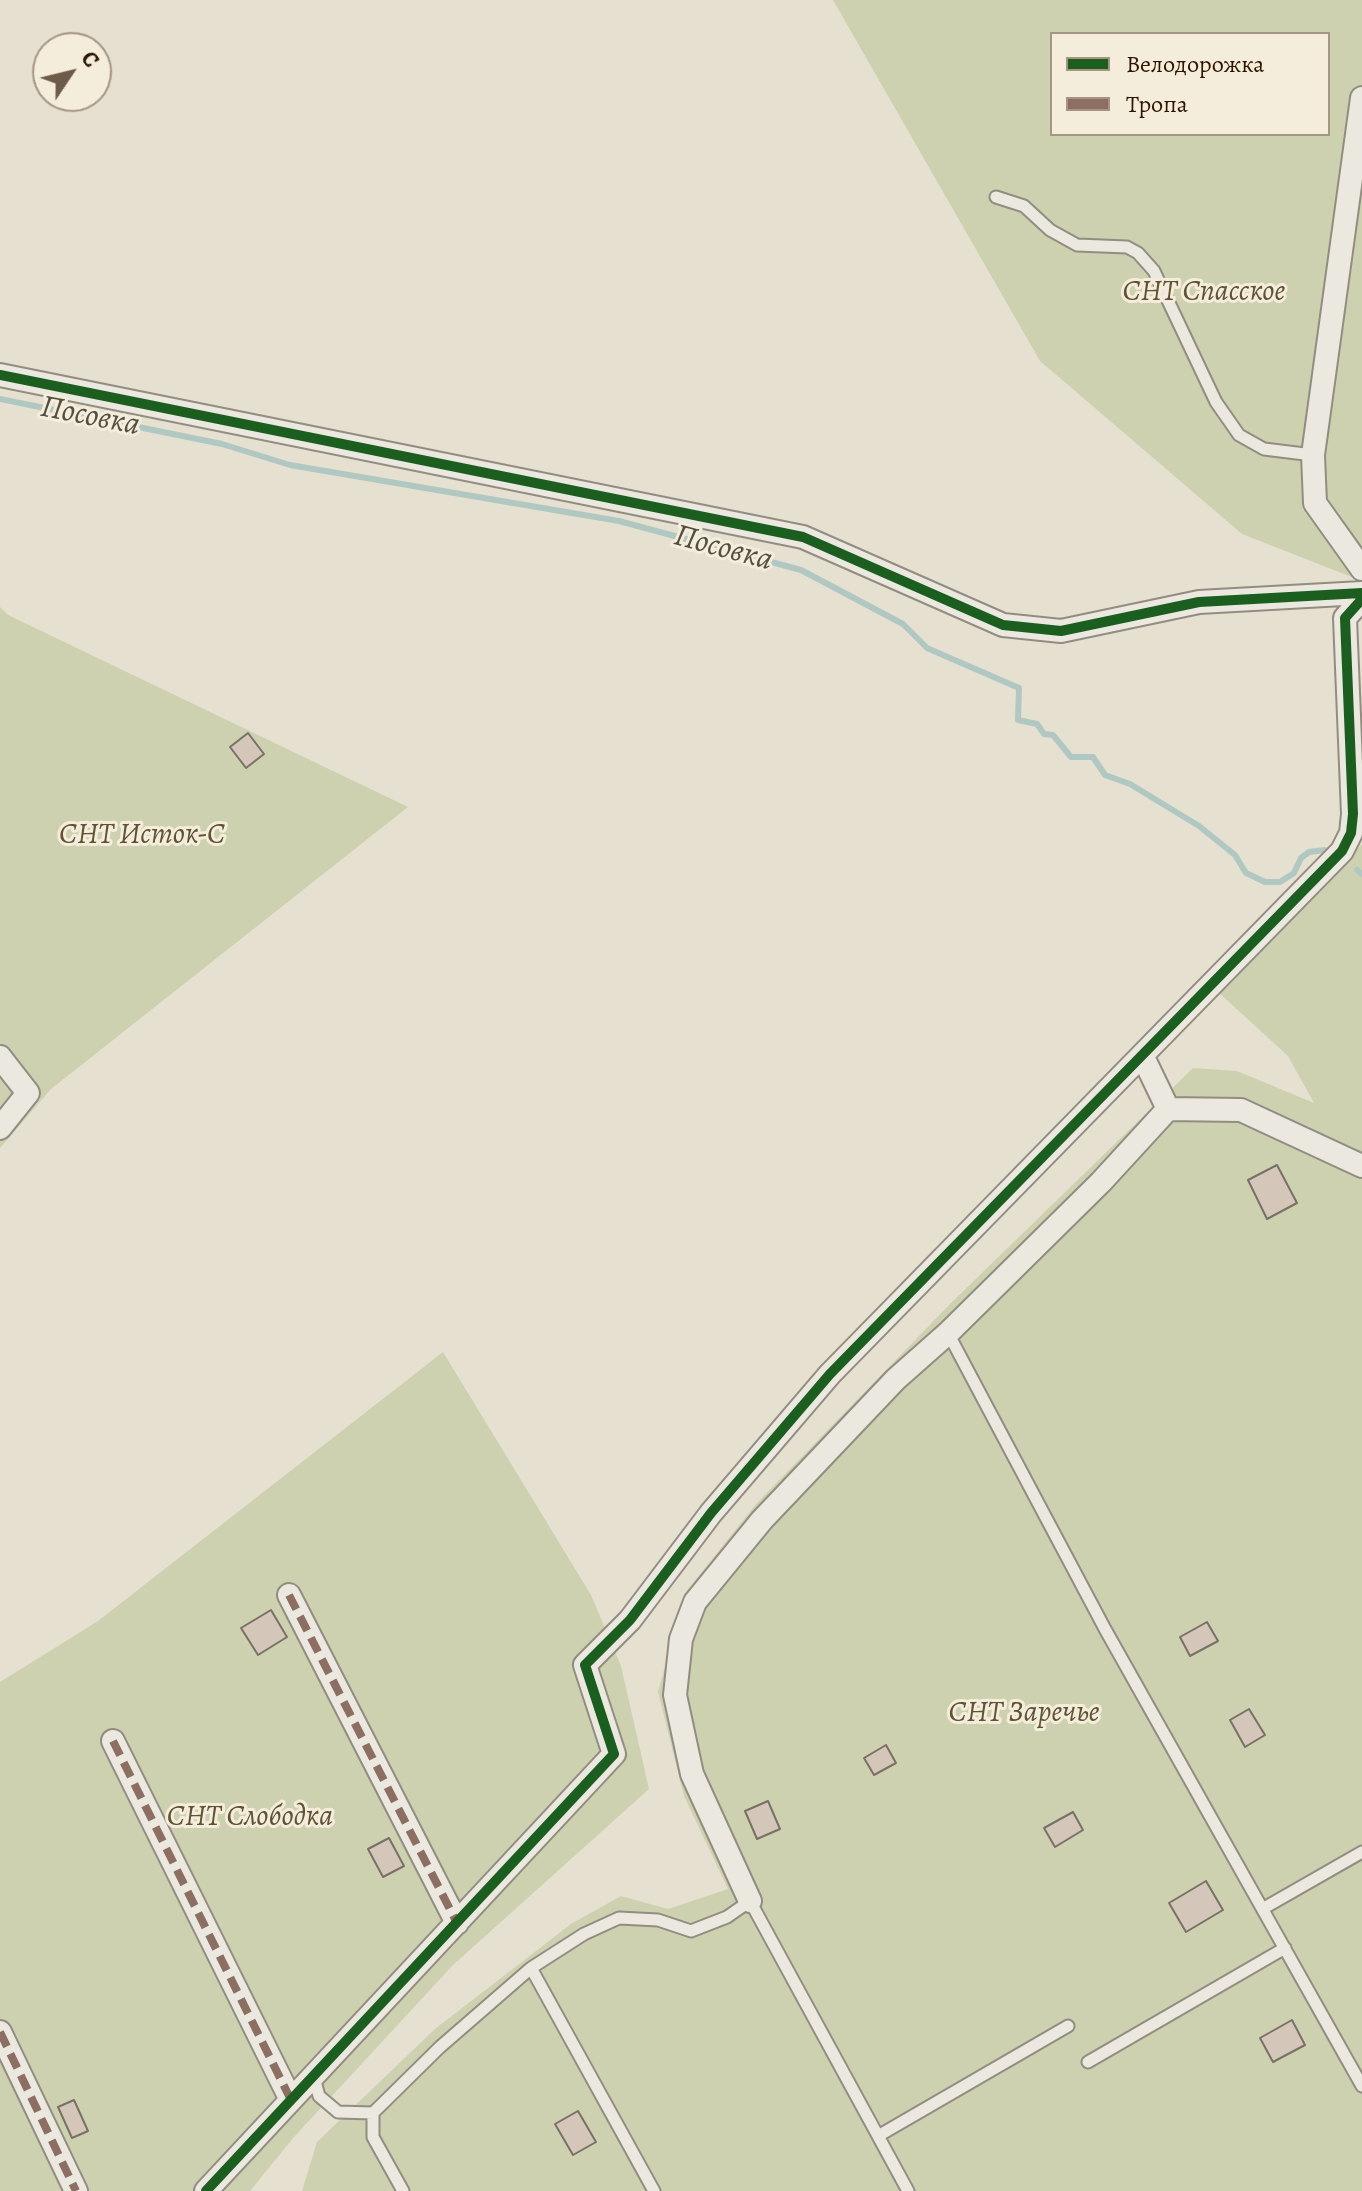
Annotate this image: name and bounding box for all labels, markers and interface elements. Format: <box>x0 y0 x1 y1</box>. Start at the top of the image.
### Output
north arrow <box>32 32 112 112</box>
legend <box>1050 32 1330 136</box>
text: С <box>74 45 106 74</box>
text: Велодорожка <box>1126 48 1264 80</box>
text: Тропа <box>1126 88 1188 120</box>
park label: СНТ Спасское <box>1123 275 1285 311</box>
water label: Посовка <box>37 389 143 445</box>
water label: Посовка <box>669 517 777 581</box>
park label: СНТ Исток-С <box>59 818 225 854</box>
park label: СНТ Заречье <box>948 1696 1100 1732</box>
park label: СНТ Слободка <box>167 1800 333 1836</box>

